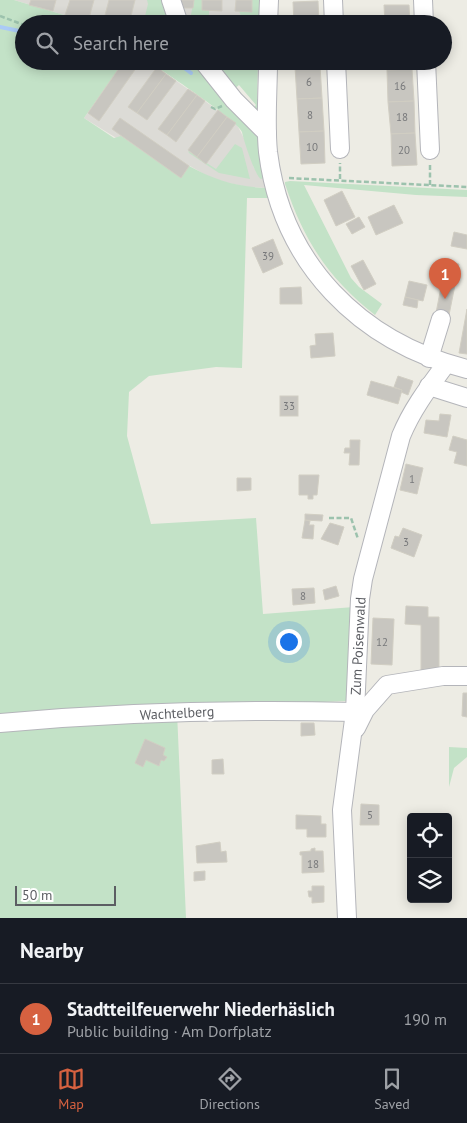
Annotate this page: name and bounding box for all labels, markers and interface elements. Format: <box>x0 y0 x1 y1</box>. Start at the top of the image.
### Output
search box <box>15 15 452 70</box>
icon: search <box>33 29 61 57</box>
text: Search here <box>73 31 169 55</box>
house number: 6 <box>306 75 312 89</box>
house number: 16 <box>394 79 406 93</box>
house number: 8 <box>307 108 313 122</box>
house number: 18 <box>396 110 408 124</box>
house number: 10 <box>306 140 318 154</box>
house number: 20 <box>398 143 410 157</box>
house number: 39 <box>262 249 274 263</box>
pin: 1 <box>429 258 461 299</box>
house number: 33 <box>283 399 295 413</box>
house number: 1 <box>409 472 415 486</box>
house number: 3 <box>403 535 409 549</box>
house number: 8 <box>300 589 306 603</box>
street label: Zum Poisenwald <box>346 597 370 695</box>
your location <box>276 629 302 655</box>
house number: 12 <box>376 635 388 649</box>
street label: Wachtelberg <box>139 702 215 724</box>
house number: 5 <box>367 808 373 822</box>
map controls <box>407 813 452 903</box>
button: locate <box>407 813 452 858</box>
house number: 18 <box>307 857 319 871</box>
button: layers <box>407 858 452 903</box>
scale bar <box>15 883 116 906</box>
text: 50 m <box>22 886 52 904</box>
text: Nearby <box>20 937 83 964</box>
text: Stadtteilfeuerwehr Niederhäslich <box>67 997 335 1021</box>
text: 1 <box>31 1009 41 1029</box>
text: 190 m <box>404 1009 447 1029</box>
text: Public building · Am Dorfplatz <box>67 1021 272 1041</box>
tab: Map <box>57 1065 85 1113</box>
tab: Directions <box>199 1065 260 1113</box>
tab: Saved <box>374 1065 410 1113</box>

